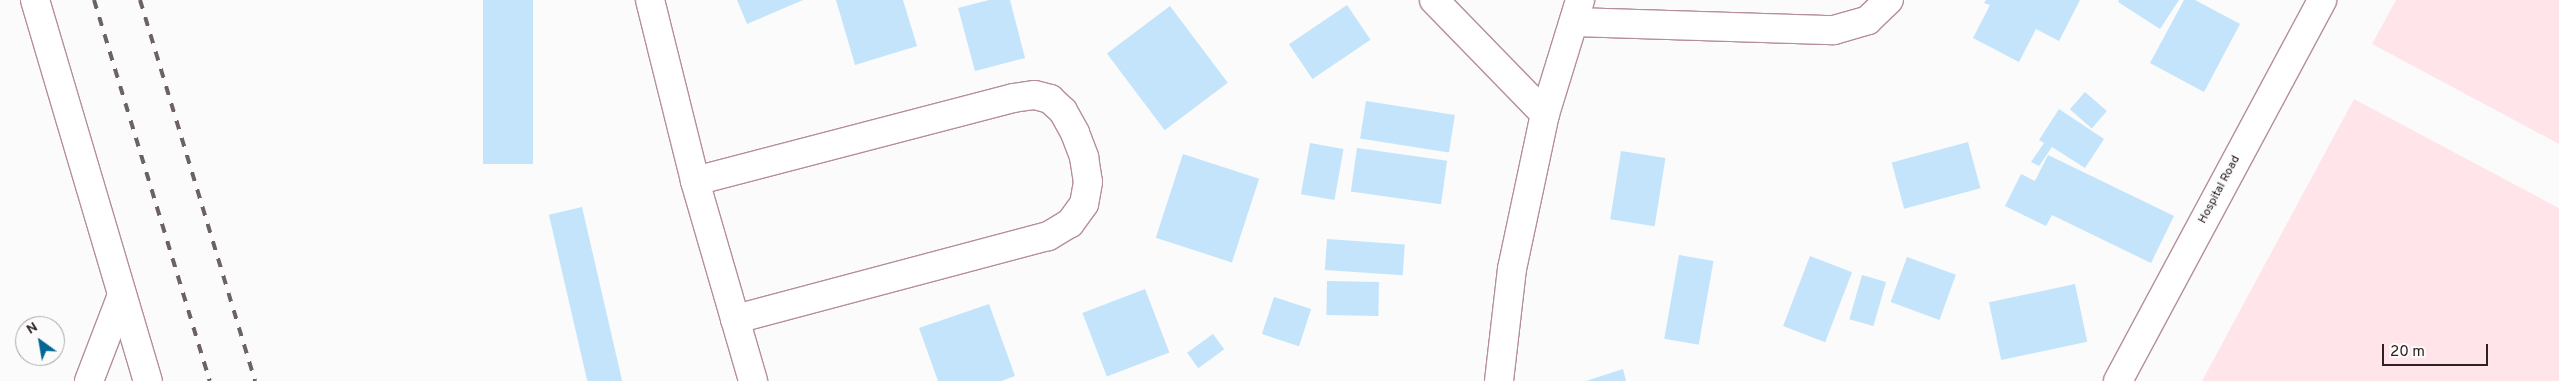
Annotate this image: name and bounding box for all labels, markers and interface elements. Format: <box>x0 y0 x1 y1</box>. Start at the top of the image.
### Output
street label: Hospital Road <box>2196 154 2244 226</box>
north arrow <box>15 316 65 366</box>
text: N <box>24 319 41 339</box>
scale bar <box>2384 334 2490 366</box>
text: 20 m <box>2390 343 2425 362</box>

